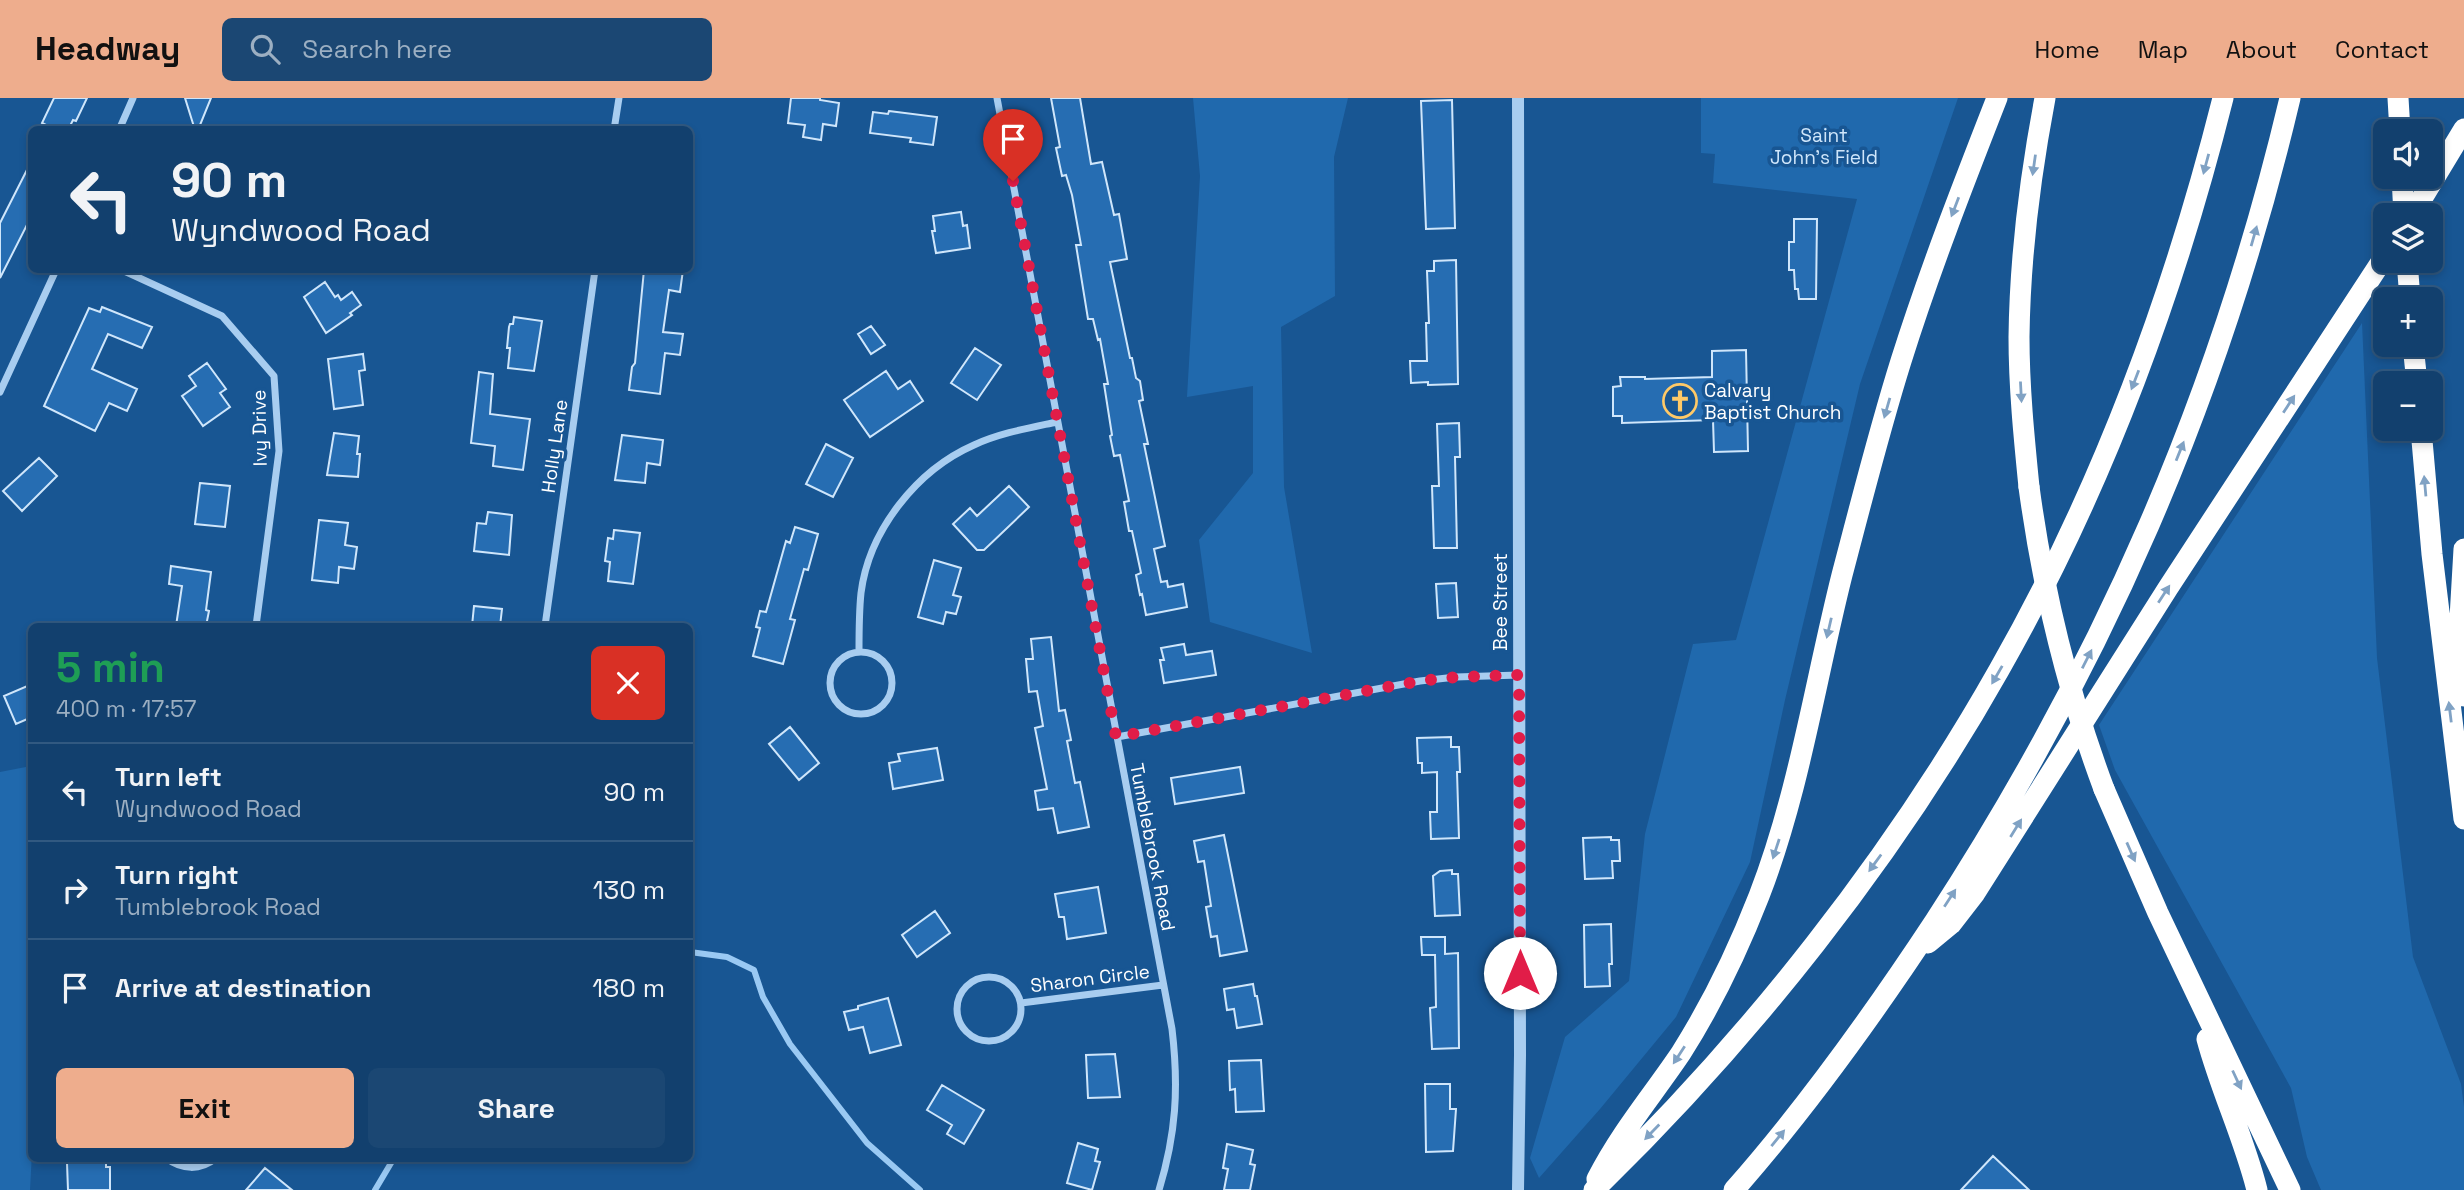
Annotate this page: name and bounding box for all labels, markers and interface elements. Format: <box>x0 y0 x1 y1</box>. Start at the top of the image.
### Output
search box <box>222 18 712 81</box>
text: Headway <box>35 28 180 70</box>
icon: search <box>246 30 284 68</box>
text: Search here <box>302 32 452 66</box>
text: Home <box>2034 34 2100 65</box>
text: Map <box>2138 34 2188 65</box>
text: About <box>2226 34 2297 65</box>
text: Contact <box>2335 34 2429 65</box>
pin <box>983 109 1043 181</box>
map controls <box>2373 119 2443 441</box>
button: sound <box>2373 119 2443 189</box>
icon: arrive <box>994 120 1032 158</box>
park label: Saint John's Field <box>1770 123 1878 170</box>
text: 90 m <box>171 149 287 211</box>
icon: left <box>56 154 147 245</box>
one-way arrow <box>2028 154 2039 176</box>
one-way arrow <box>2200 154 2210 175</box>
one-way arrow <box>1949 197 1960 218</box>
button: layers <box>2373 203 2443 273</box>
text: Wyndwood Road <box>171 210 431 250</box>
one-way arrow <box>2250 225 2260 246</box>
button: + <box>2373 287 2443 357</box>
one-way arrow <box>2129 370 2140 391</box>
button: − <box>2373 371 2443 441</box>
place label: Calvary Baptist Church <box>1704 378 1841 425</box>
one-way arrow <box>2015 381 2026 403</box>
church icon: Calvary Baptist Church <box>1661 382 1699 420</box>
street label: Ivy Drive <box>246 389 273 467</box>
one-way arrow <box>2282 394 2295 413</box>
street label: Holly Lane <box>536 398 573 494</box>
one-way arrow <box>1881 398 1891 419</box>
one-way arrow <box>2175 440 2186 461</box>
one-way arrow <box>2420 474 2431 496</box>
street label: Bee Street <box>1488 553 1513 651</box>
one-way arrow <box>2157 584 2170 604</box>
one-way arrow <box>1824 617 1835 639</box>
text: 5 min <box>56 641 165 694</box>
button: close <box>591 646 665 720</box>
one-way arrow <box>2082 649 2093 669</box>
one-way arrow <box>1991 665 2003 684</box>
text: 400 m · 17:57 <box>56 694 197 724</box>
one-way arrow <box>2445 701 2456 723</box>
text: Turn left <box>115 760 222 794</box>
street label: Tumblebrook Road <box>1124 761 1181 933</box>
icon: left <box>56 773 94 811</box>
text: 90 m <box>603 775 665 809</box>
text: Wyndwood Road <box>115 794 302 824</box>
one-way arrow <box>2009 818 2022 837</box>
one-way arrow <box>1770 839 1781 860</box>
one-way arrow <box>2125 842 2137 862</box>
one-way arrow <box>1868 854 1882 872</box>
text: Turn right <box>115 858 239 892</box>
icon: right <box>56 871 94 909</box>
text: 130 m <box>593 873 665 907</box>
one-way arrow <box>1943 888 1956 908</box>
text: Tumblebrook Road <box>115 892 321 922</box>
position arrow <box>1483 936 1557 1010</box>
street label: Sharon Circle <box>1029 959 1151 998</box>
icon: arrive <box>56 969 94 1007</box>
text: Arrive at destination <box>115 971 372 1005</box>
text: 180 m <box>592 971 665 1005</box>
one-way arrow <box>1673 1045 1686 1064</box>
button: Exit <box>56 1068 354 1148</box>
button: Share <box>368 1068 665 1148</box>
one-way arrow <box>2232 1070 2243 1090</box>
one-way arrow <box>1643 1124 1660 1141</box>
one-way arrow <box>1771 1129 1786 1147</box>

